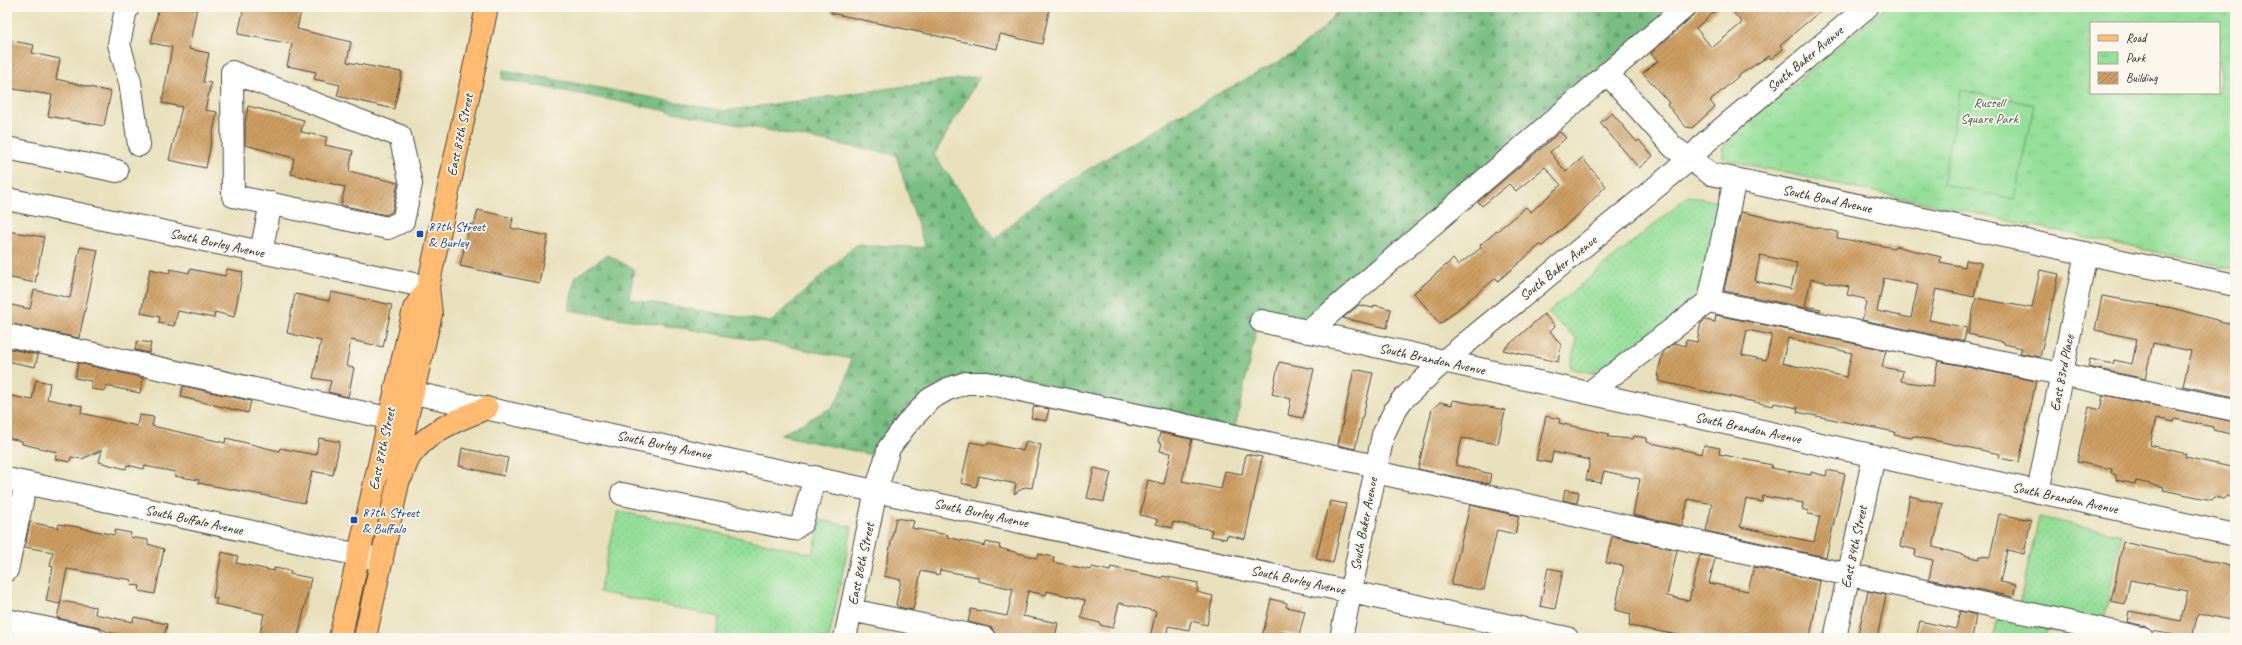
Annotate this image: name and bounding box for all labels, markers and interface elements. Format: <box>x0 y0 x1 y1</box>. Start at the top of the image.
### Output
street label: South Baker Avenue <box>1763 21 1848 96</box>
legend <box>2090 22 2220 94</box>
text: Road <box>2126 30 2148 46</box>
text: Park <box>2126 50 2147 66</box>
text: Building <box>2126 70 2158 86</box>
street label: East 87th Street <box>443 91 477 178</box>
park label: Russell Square Park <box>1960 94 2020 127</box>
street label: South Bond Avenue <box>1781 181 1875 217</box>
place label: 87th Street & Burley <box>428 218 487 251</box>
street label: South Burley Avenue <box>168 225 267 262</box>
marker: 87th Street & Burley <box>415 229 425 239</box>
street label: South Baker Avenue <box>1516 231 1601 304</box>
street label: East 83rd Place <box>2046 332 2078 413</box>
street label: South Brandon Avenue <box>1378 339 1488 379</box>
street label: East 87th Street <box>365 405 399 492</box>
street label: South Brandon Avenue <box>1694 408 1804 448</box>
street label: South Burley Avenue <box>615 427 714 464</box>
street label: South Baker Avenue <box>1347 475 1382 572</box>
street label: South Brandon Avenue <box>2011 478 2121 518</box>
street label: South Burley Avenue <box>932 495 1031 532</box>
street label: South Buffalo Avenue <box>144 501 246 539</box>
street label: East 84th Street <box>1837 503 1871 590</box>
place label: 87th Street & Buffalo <box>362 504 421 537</box>
marker: 87th Street & Buffalo <box>349 515 359 525</box>
street label: East 86th Street <box>844 520 878 607</box>
street label: South Burley Avenue <box>1249 562 1348 599</box>

